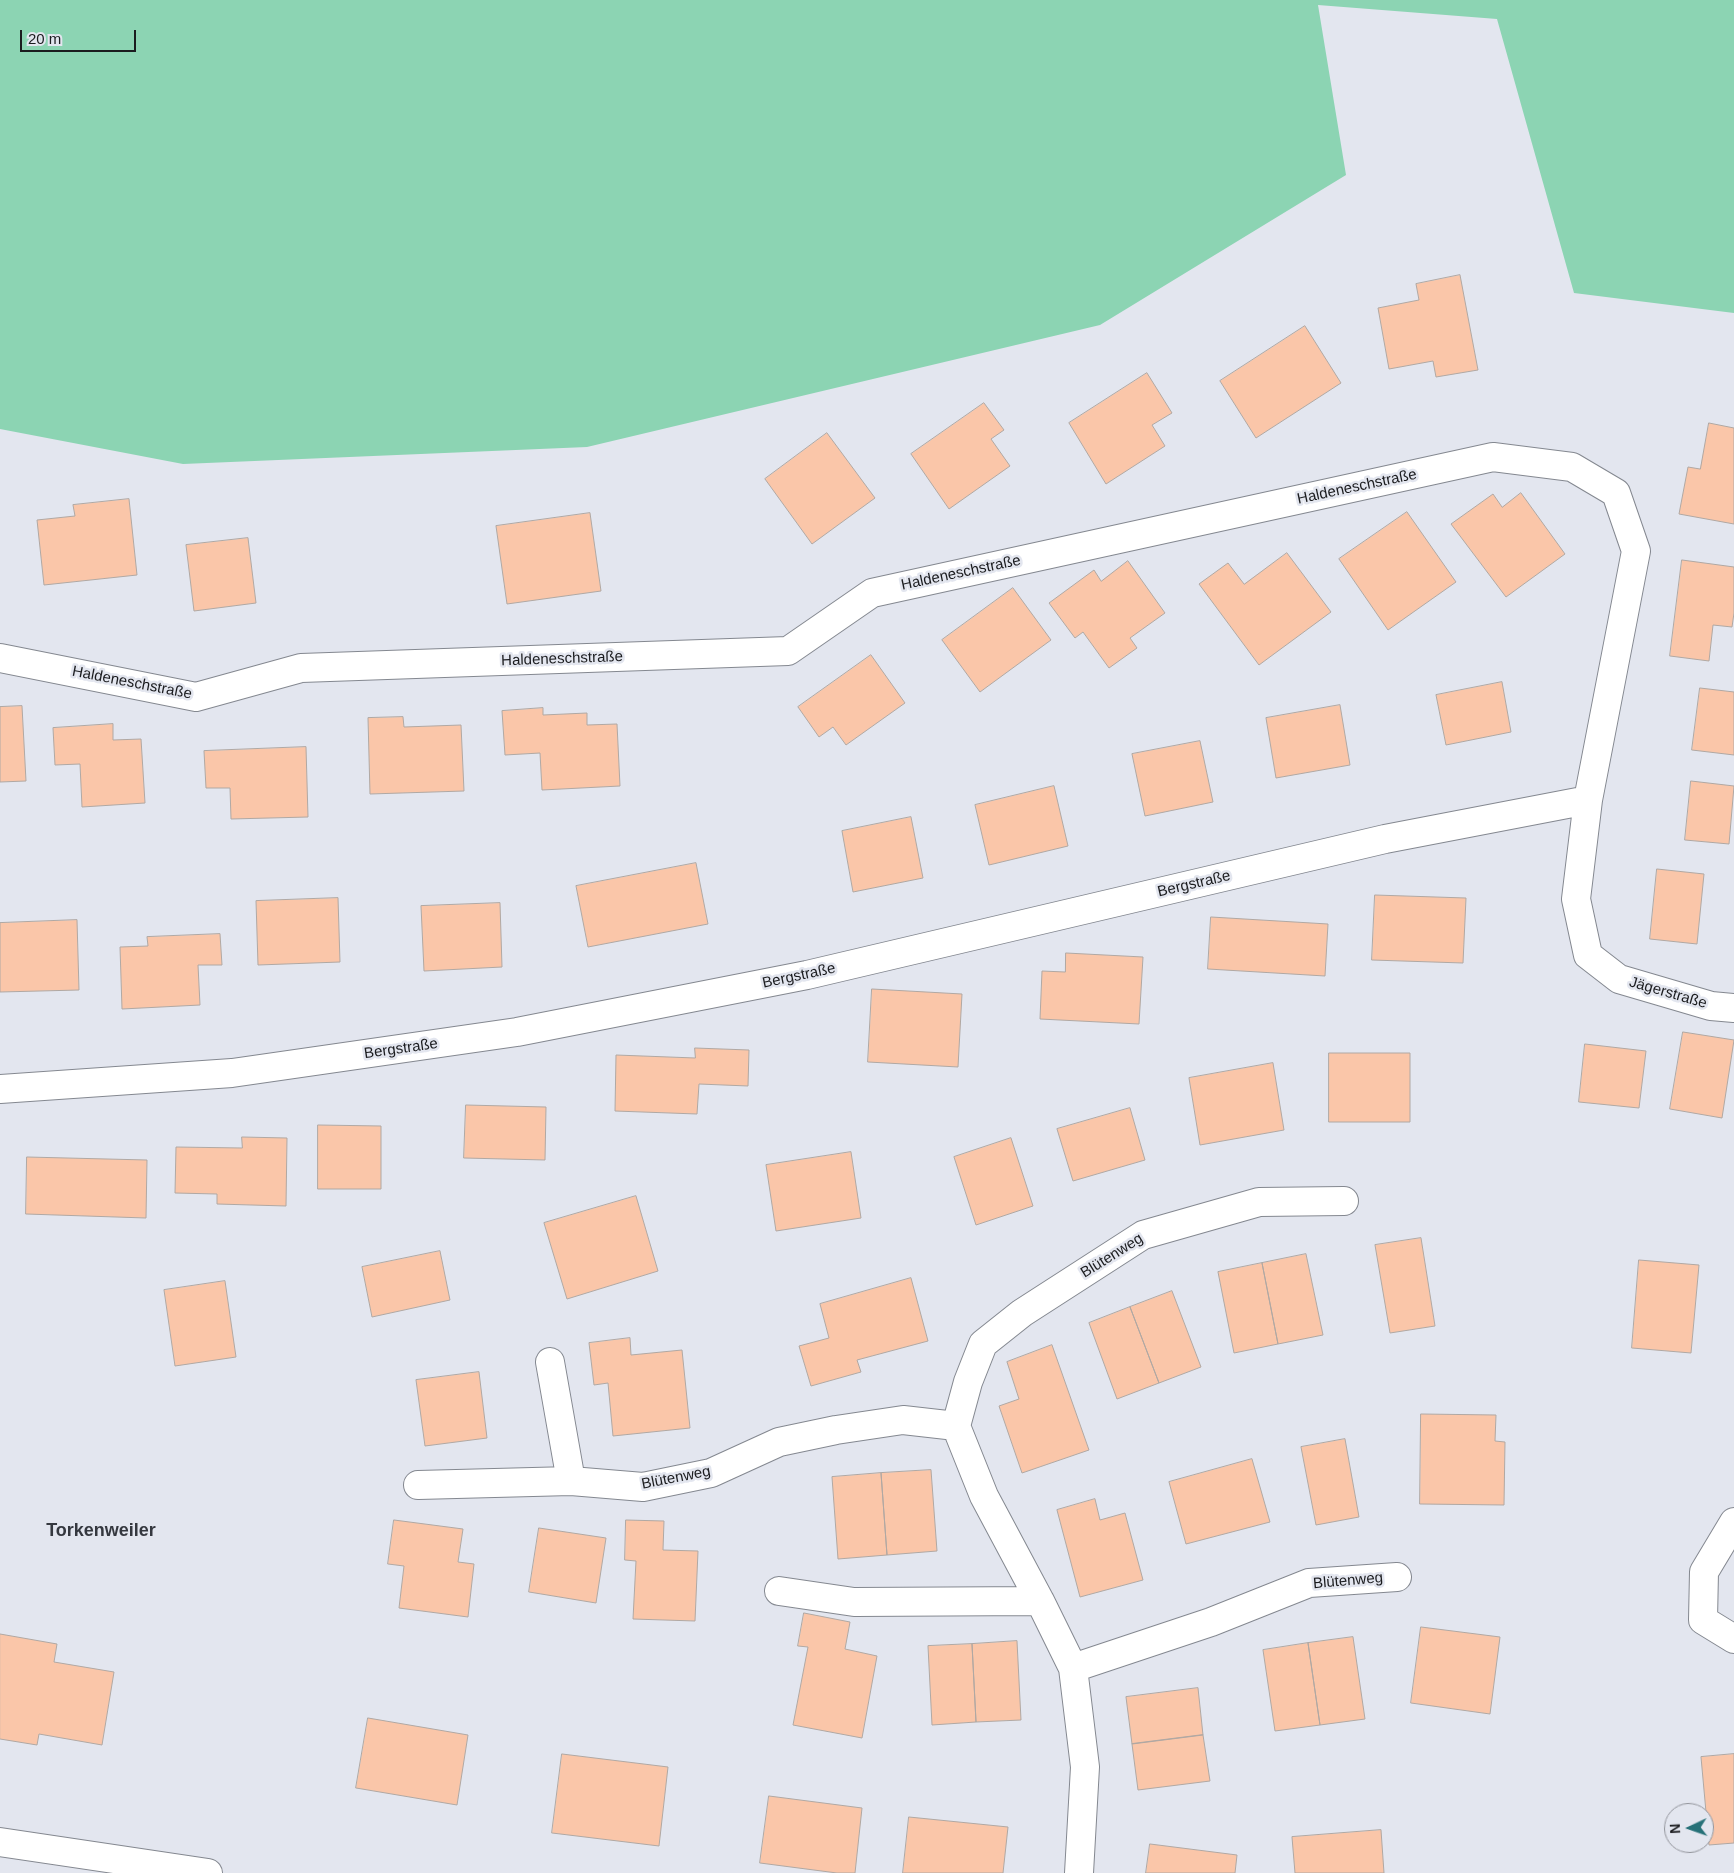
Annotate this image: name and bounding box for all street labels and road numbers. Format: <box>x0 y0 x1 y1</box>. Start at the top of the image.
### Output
street label: Haldeneschstraße <box>1296 466 1418 508</box>
street label: Haldeneschstraße <box>900 552 1022 594</box>
street label: Haldeneschstraße <box>501 648 623 670</box>
street label: Haldeneschstraße <box>71 663 193 703</box>
street label: Bergstraße <box>1156 867 1232 901</box>
street label: Bergstraße <box>761 959 837 993</box>
street label: Jägerstraße <box>1627 973 1709 1013</box>
street label: Bergstraße <box>363 1035 439 1063</box>
street label: Blütenweg <box>1078 1230 1146 1282</box>
street label: Blütenweg <box>640 1462 712 1494</box>
street label: Blütenweg <box>1312 1569 1384 1593</box>

